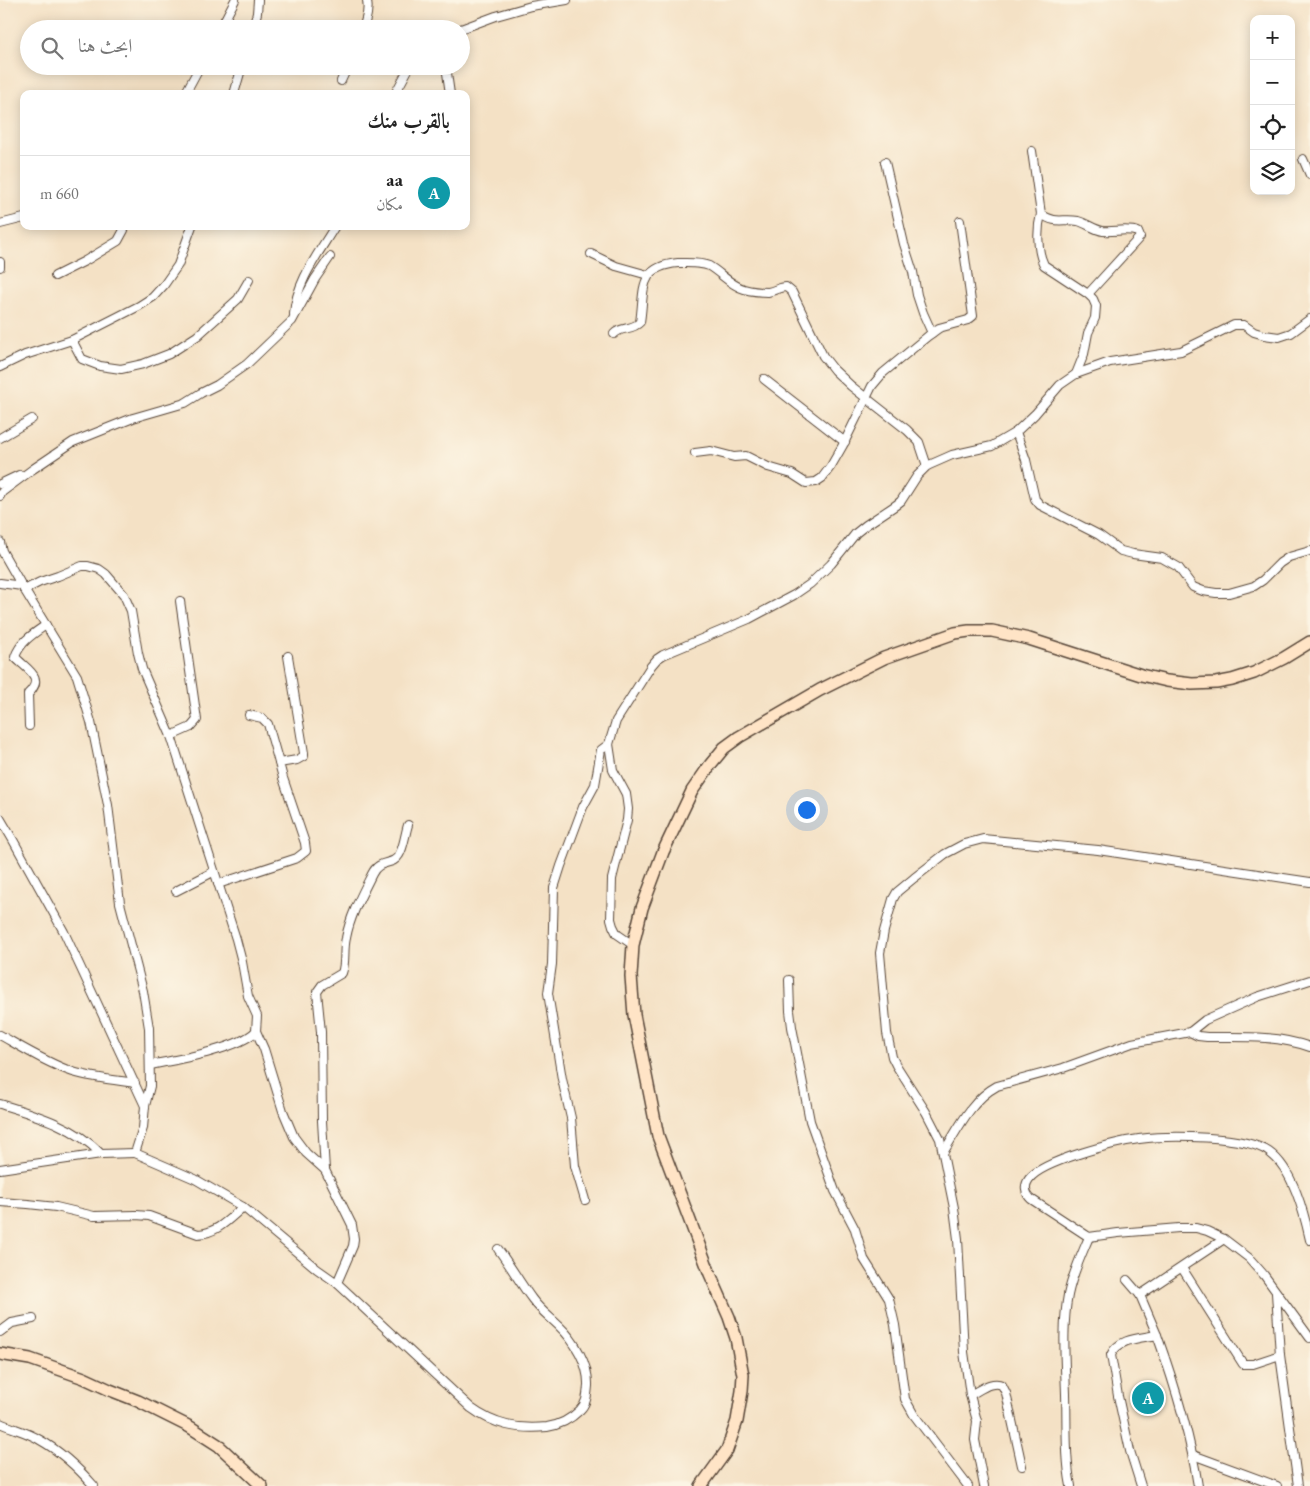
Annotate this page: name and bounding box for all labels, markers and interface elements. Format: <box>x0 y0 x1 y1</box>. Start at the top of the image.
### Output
map controls <box>1250 15 1295 195</box>
button: + <box>1250 15 1295 60</box>
search box <box>20 20 470 75</box>
text: ابحث هنا <box>78 33 132 58</box>
icon: search <box>38 34 66 62</box>
button: − <box>1250 60 1295 105</box>
button: locate <box>1250 105 1295 150</box>
text: بالقرب منك <box>367 107 450 134</box>
button: layers <box>1250 150 1295 195</box>
text: aa <box>386 167 403 192</box>
text: 660 m <box>40 183 79 204</box>
text: A <box>428 183 440 204</box>
text: مكان <box>376 194 403 215</box>
your location <box>794 797 820 823</box>
pin: A <box>1132 1379 1164 1417</box>

